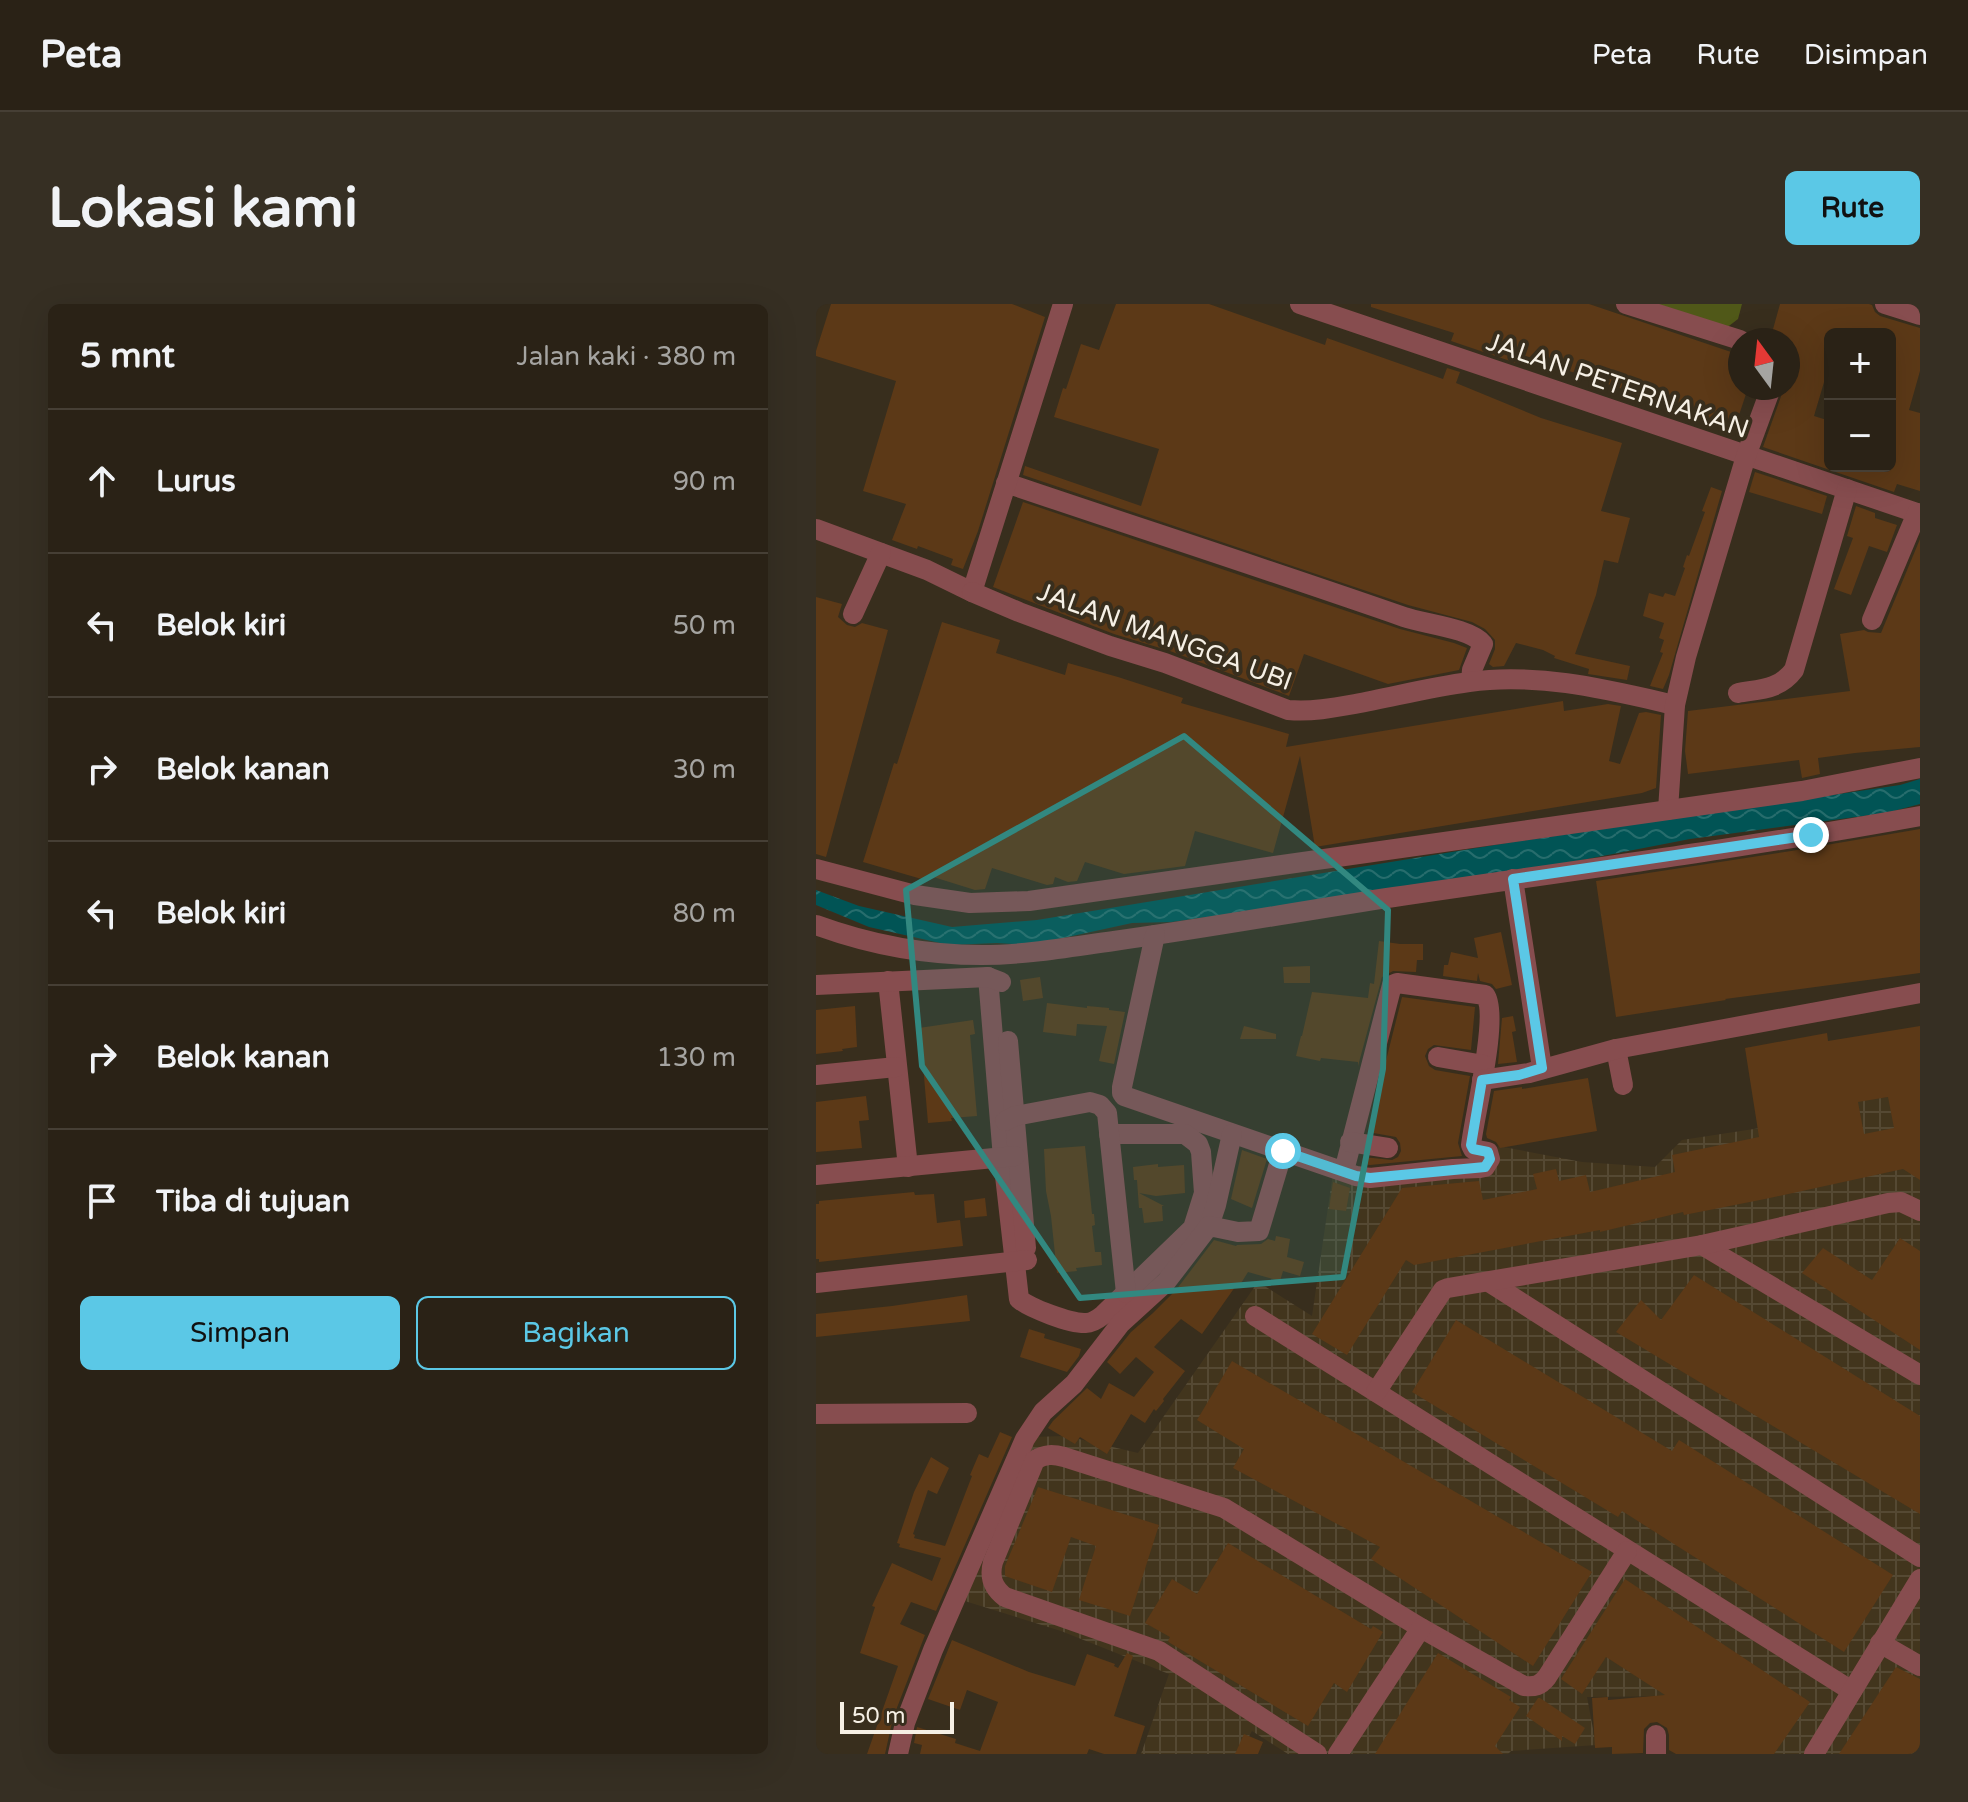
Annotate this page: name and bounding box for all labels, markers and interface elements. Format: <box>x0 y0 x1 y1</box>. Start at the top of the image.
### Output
text: Peta <box>40 32 122 78</box>
text: Peta <box>1592 38 1652 72</box>
text: Rute <box>1696 38 1760 72</box>
text: Disimpan <box>1804 38 1928 72</box>
button: Rute <box>1785 171 1920 245</box>
text: Lokasi kami <box>48 175 358 242</box>
street label: JALAN PETERNAKAN <box>1483 326 1753 445</box>
north arrow <box>1728 328 1800 400</box>
map controls <box>1824 328 1896 472</box>
button: + <box>1824 328 1896 400</box>
text: 5 mnt <box>80 336 175 377</box>
text: Jalan kaki · 380 m <box>517 341 736 372</box>
button: − <box>1824 400 1896 472</box>
icon: ahead <box>80 459 124 503</box>
text: Lurus <box>156 463 236 500</box>
text: 90 m <box>673 466 736 497</box>
street label: JALAN MANGGA UBI <box>1033 576 1297 697</box>
icon: left <box>80 603 124 647</box>
text: Belok kiri <box>156 607 286 644</box>
text: 50 m <box>673 610 736 641</box>
icon: right <box>80 747 124 791</box>
text: Belok kanan <box>156 751 330 788</box>
text: 30 m <box>673 754 736 785</box>
route end <box>1793 817 1829 853</box>
icon: left <box>80 891 124 935</box>
text: Belok kiri <box>156 895 286 932</box>
text: 80 m <box>673 898 736 929</box>
icon: right <box>80 1035 124 1079</box>
text: Belok kanan <box>156 1039 330 1076</box>
text: 130 m <box>656 1042 736 1073</box>
route start <box>1265 1133 1301 1169</box>
icon: arrive <box>80 1179 124 1223</box>
text: Tiba di tujuan <box>156 1183 350 1220</box>
button: Simpan <box>80 1296 400 1370</box>
button: Bagikan <box>416 1296 736 1370</box>
scale bar <box>840 1698 954 1734</box>
text: 50 m <box>852 1703 906 1729</box>

